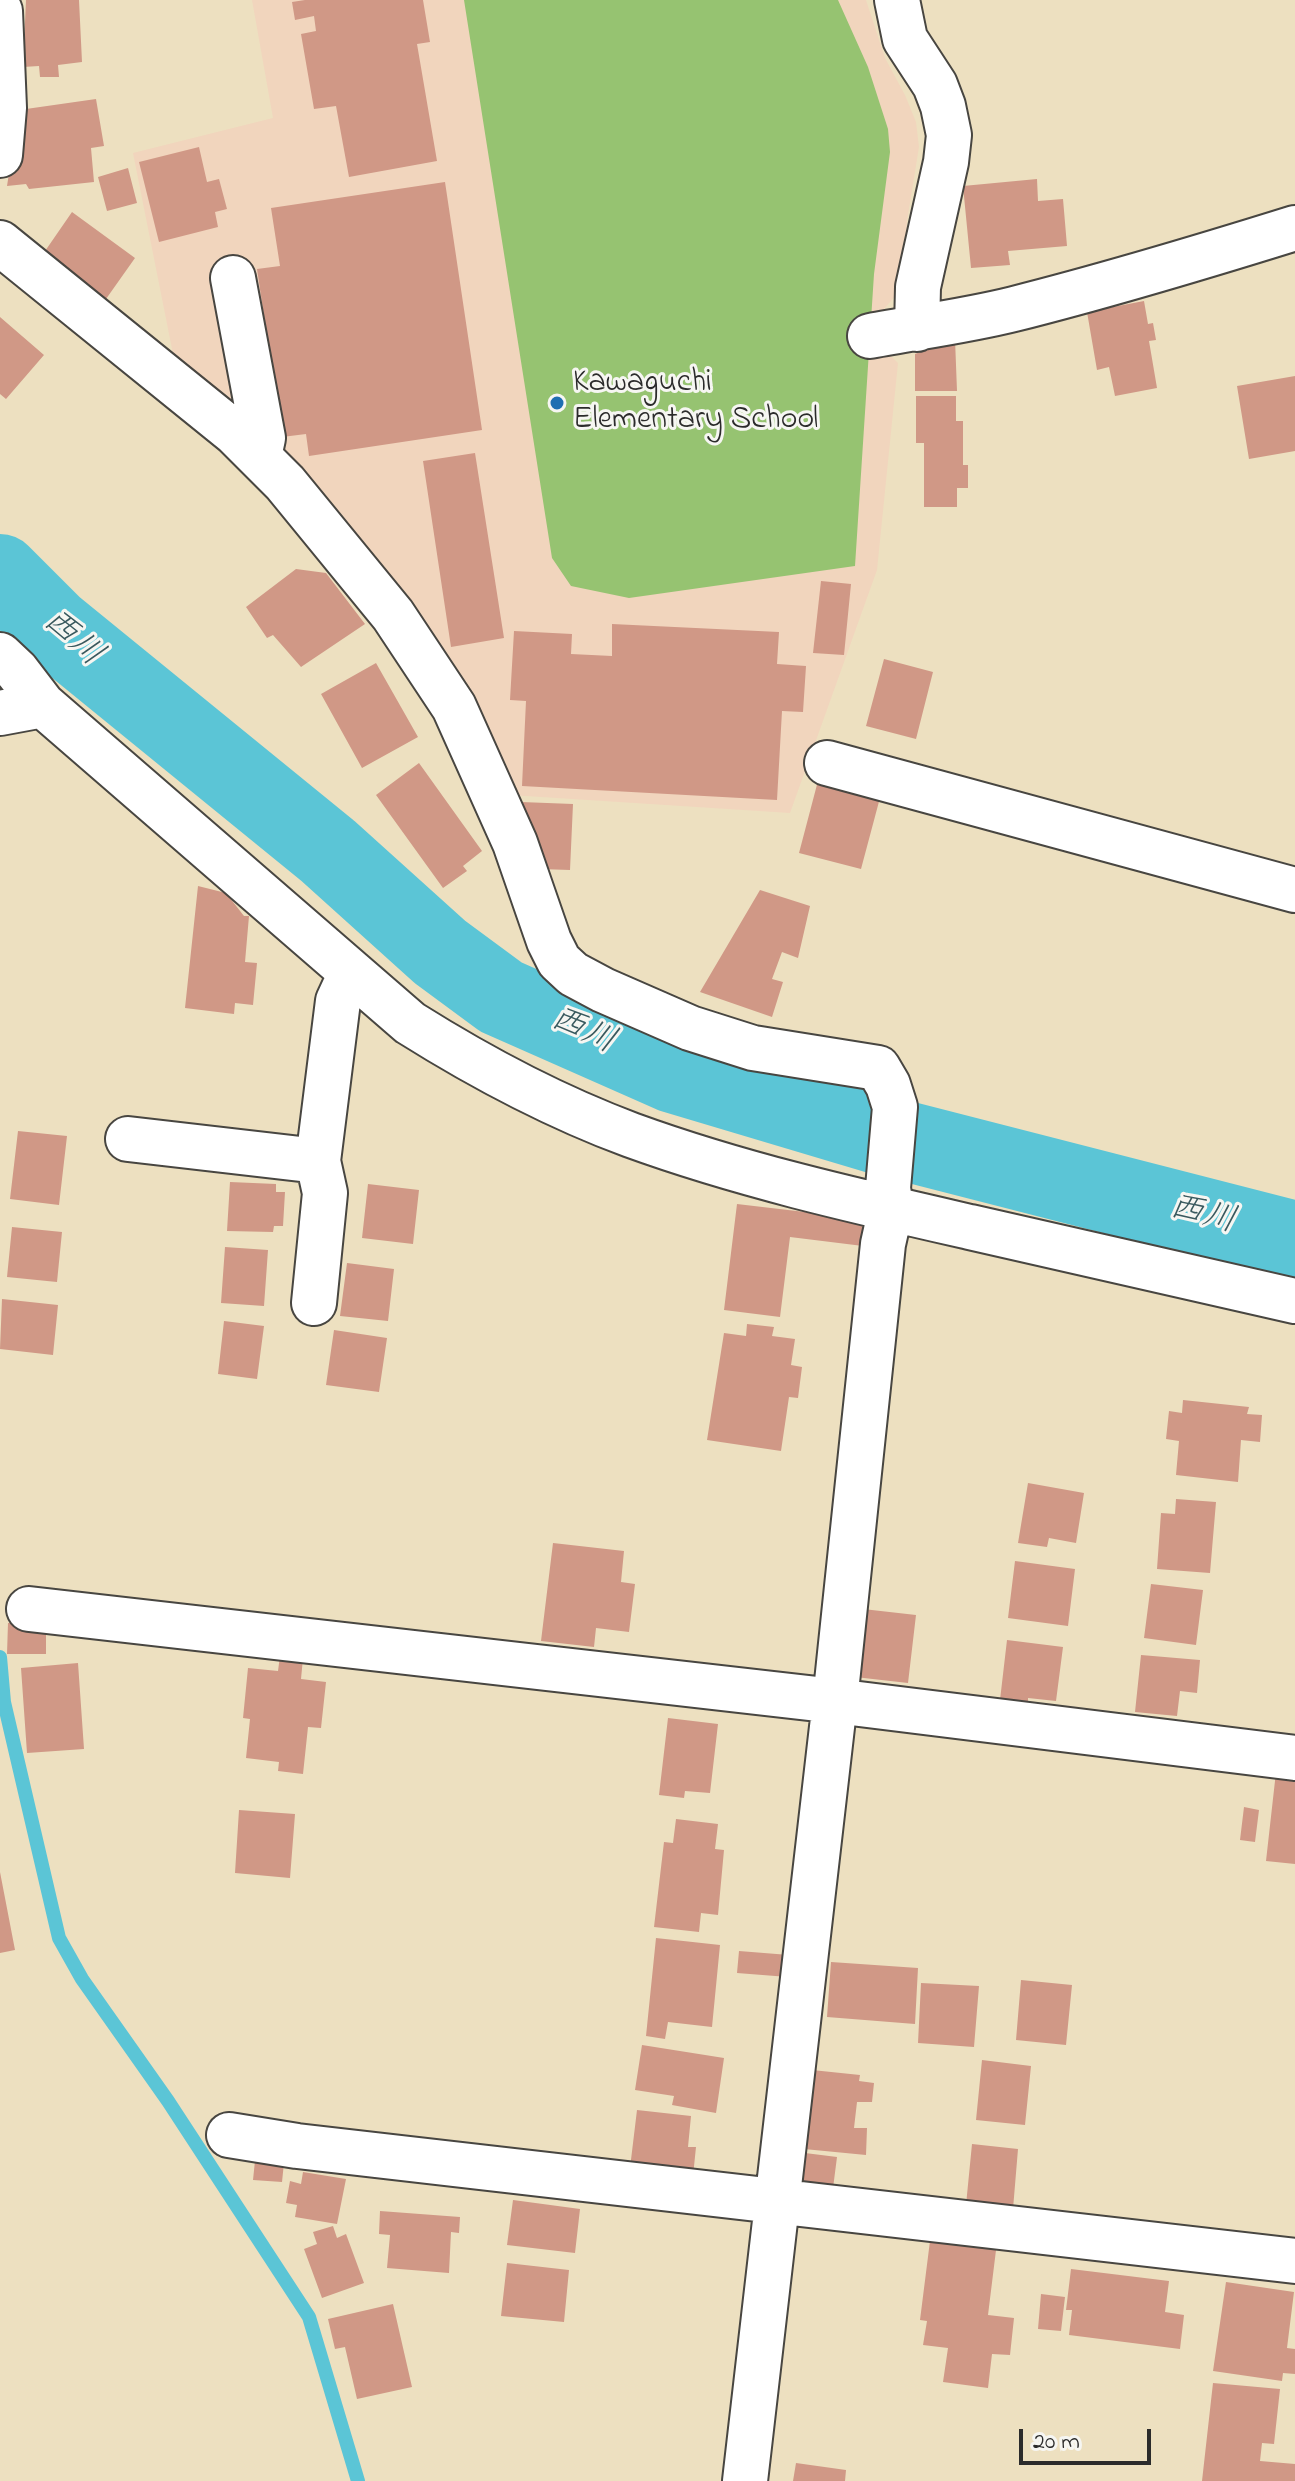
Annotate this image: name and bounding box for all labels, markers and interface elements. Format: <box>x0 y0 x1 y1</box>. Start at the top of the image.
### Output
place label: Kawaguchi Elementary School <box>573 366 818 441</box>
marker: Kawaguchi Elementary School <box>548 394 566 412</box>
water label: 西川 <box>32 602 110 678</box>
water label: 西川 <box>543 1001 621 1065</box>
water label: 西川 <box>1164 1189 1240 1245</box>
scale bar <box>1023 2413 1155 2463</box>
text: 20 m <box>1033 2425 1080 2460</box>

